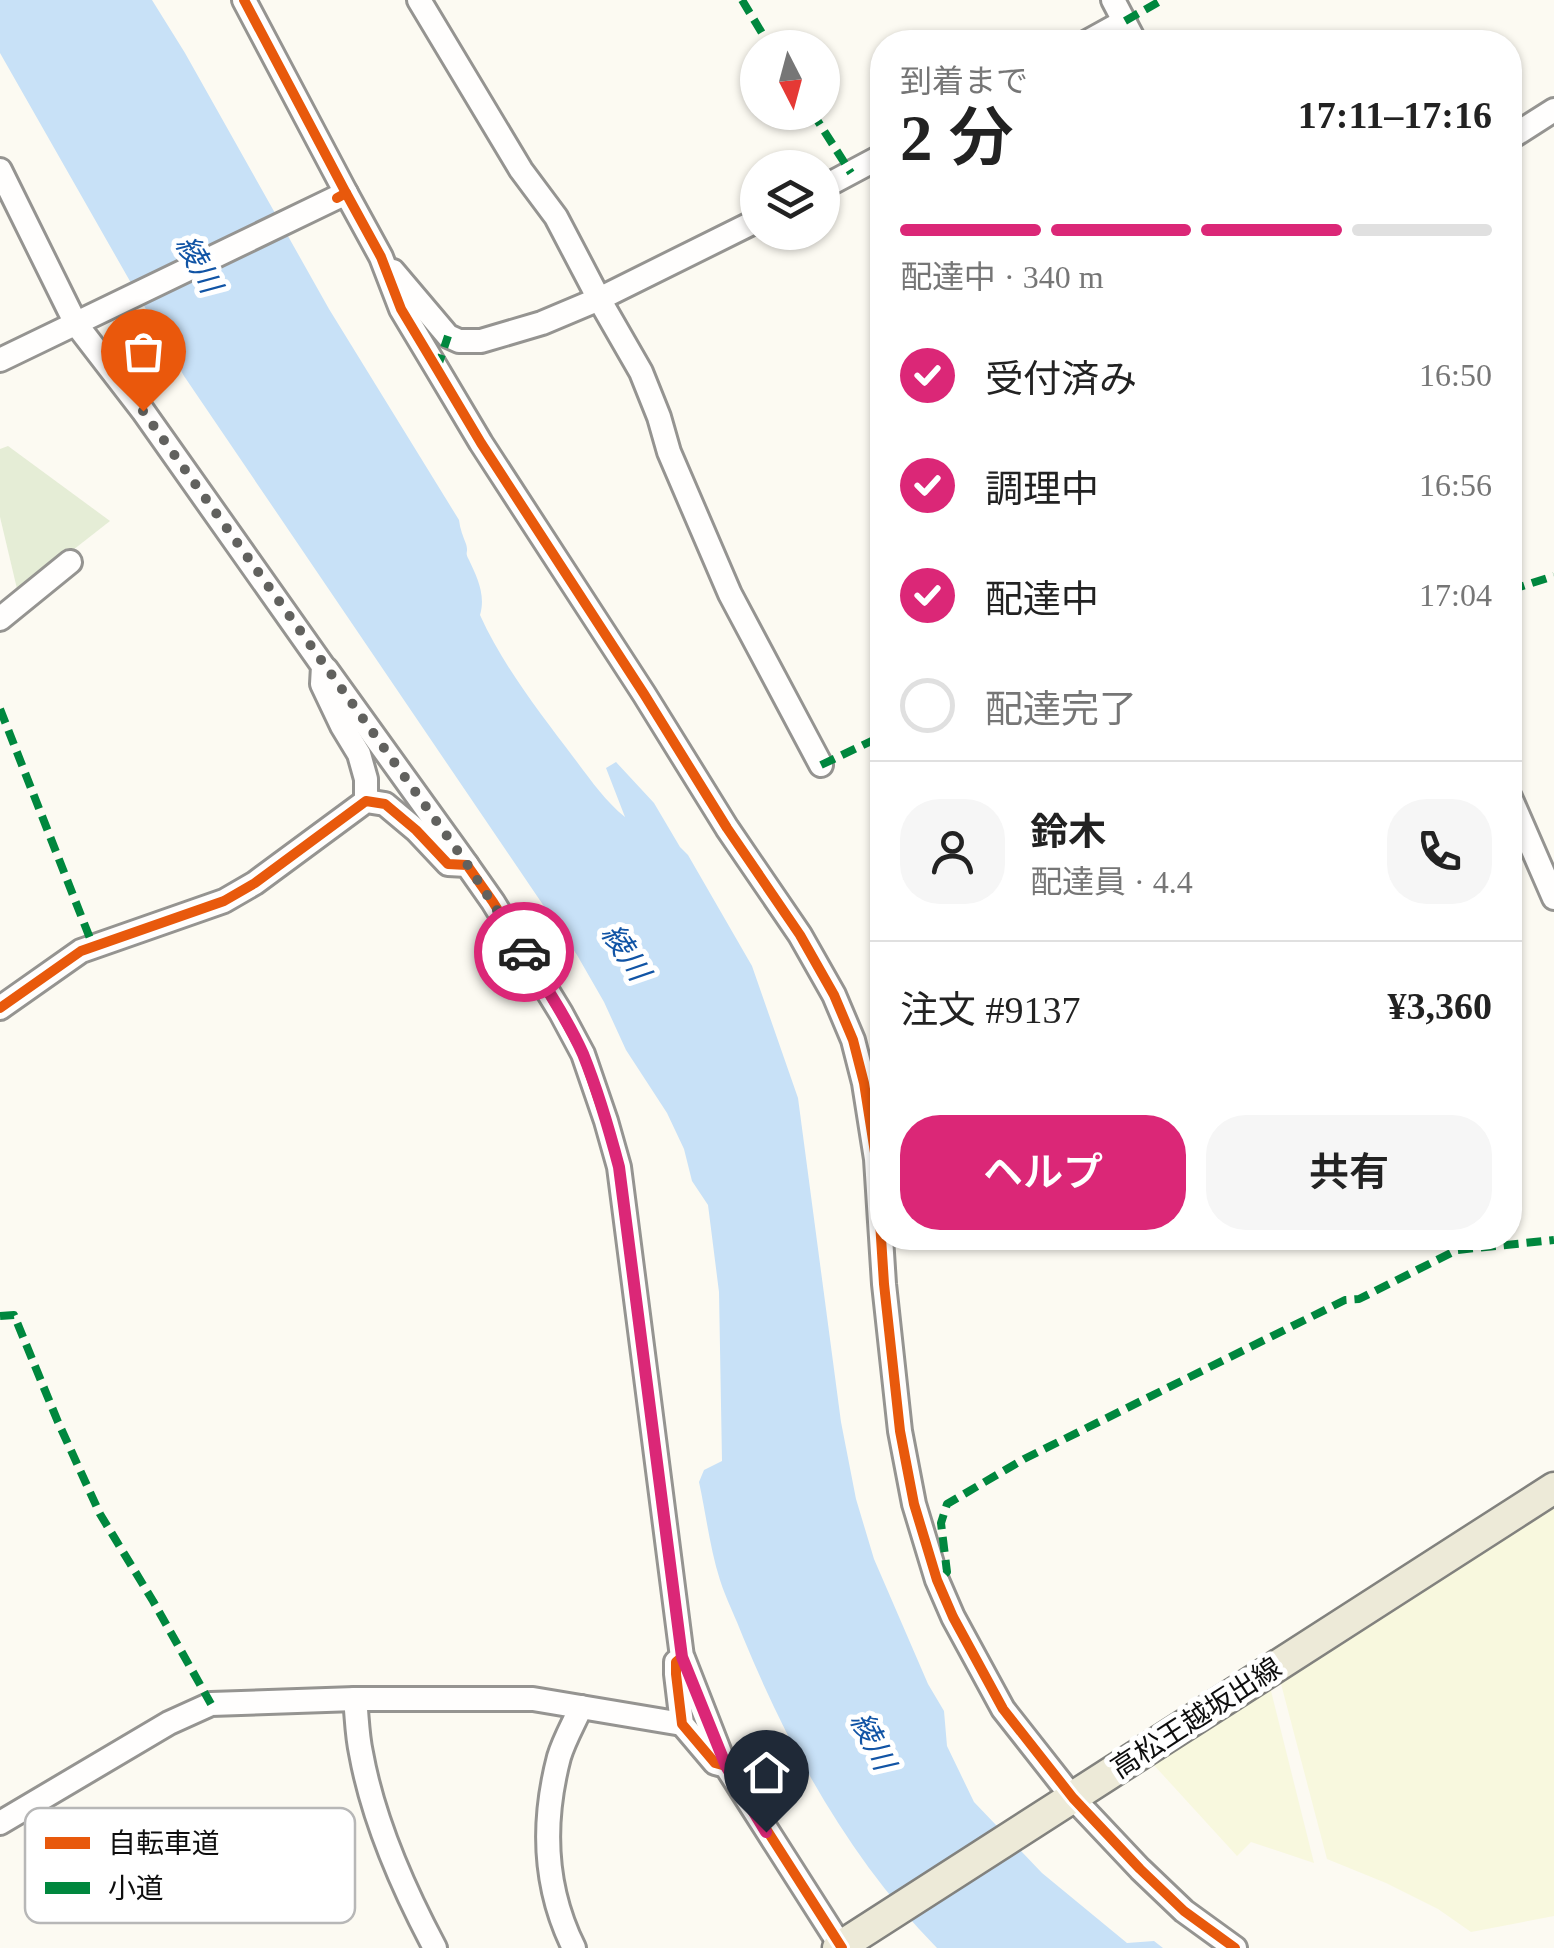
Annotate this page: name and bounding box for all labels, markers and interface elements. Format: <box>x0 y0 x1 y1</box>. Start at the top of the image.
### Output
north arrow <box>740 30 840 130</box>
map controls <box>740 30 840 250</box>
text: 到着まで <box>900 63 1028 99</box>
text: 17:11–17:16 <box>1298 94 1492 136</box>
text: 2 分 <box>900 102 1014 174</box>
button: layers <box>740 150 840 250</box>
water label: 綾川 <box>170 230 229 301</box>
text: 配達中 · 340 m <box>900 259 1104 295</box>
pin <box>101 309 186 412</box>
icon: bag <box>116 324 171 379</box>
icon: check <box>900 348 955 403</box>
text: 16:50 <box>1419 357 1492 393</box>
text: 受付済み <box>985 358 1137 400</box>
icon: check <box>900 458 955 513</box>
text: 16:56 <box>1419 467 1492 503</box>
text: 調理中 <box>985 468 1099 510</box>
icon: check <box>900 568 955 623</box>
text: 17:04 <box>1419 577 1492 613</box>
text: 配達中 <box>985 578 1099 620</box>
text: 配達完了 <box>985 688 1137 730</box>
button: person <box>900 799 1005 904</box>
button: phone <box>1387 799 1492 904</box>
text: 鈴木 <box>1030 811 1106 853</box>
text: 配達員 · 4.4 <box>1030 864 1193 900</box>
courier <box>474 902 574 1002</box>
water label: 綾川 <box>596 918 658 989</box>
icon: car <box>497 925 552 980</box>
text: ¥3,360 <box>1388 985 1492 1027</box>
text: 注文 #9137 <box>900 989 1081 1031</box>
button: ヘルプ <box>900 1115 1186 1230</box>
button: 共有 <box>1206 1115 1492 1230</box>
street label: 高松王越坂出線 <box>1105 1652 1287 1784</box>
water label: 綾川 <box>845 1707 903 1778</box>
pin <box>724 1730 809 1833</box>
icon: home <box>739 1745 794 1800</box>
legend <box>25 1808 355 1923</box>
text: 自転車道 <box>108 1828 220 1859</box>
text: 小道 <box>108 1873 164 1904</box>

